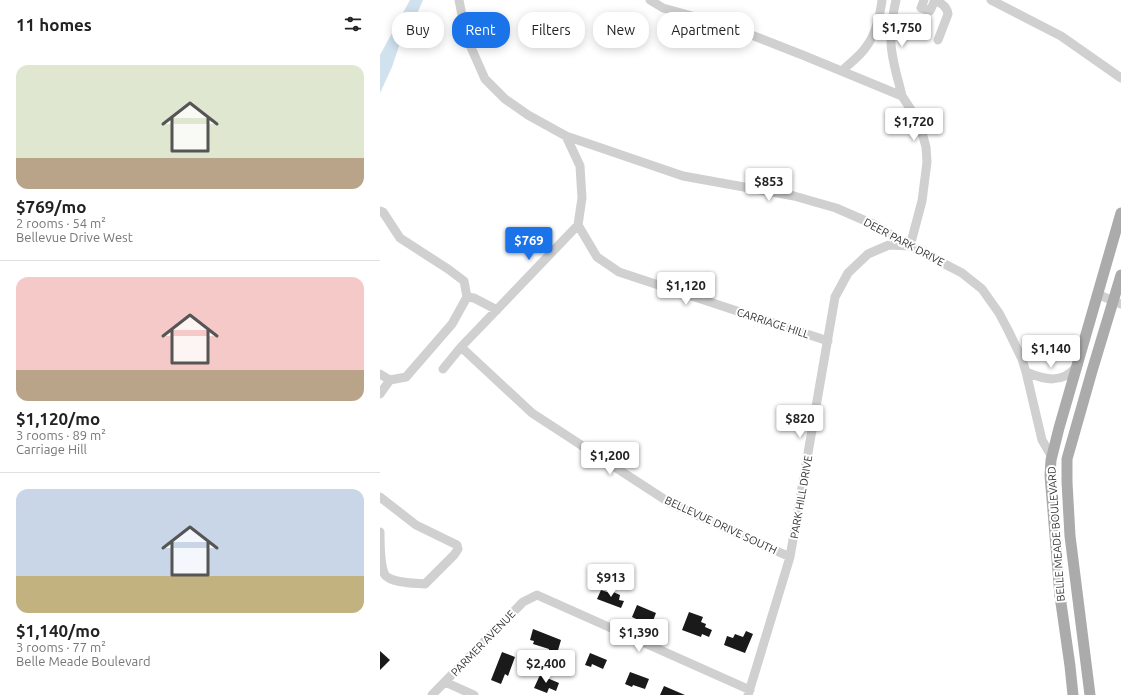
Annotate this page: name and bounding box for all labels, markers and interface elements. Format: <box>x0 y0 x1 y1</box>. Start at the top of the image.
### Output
chip: Buy <box>392 12 444 48</box>
chip: Rent <box>452 12 510 48</box>
chip: Filters <box>518 12 585 48</box>
chip: New <box>593 12 649 48</box>
chip: Apartment <box>657 12 754 48</box>
icon: filters <box>342 13 364 35</box>
pin: $1,750 <box>869 14 935 48</box>
text: 11 homes <box>16 15 92 34</box>
text: $1,750 <box>882 20 922 34</box>
icon: home <box>154 91 226 163</box>
pin: $1,720 <box>881 108 947 142</box>
text: $1,720 <box>894 114 934 128</box>
pin: $853 <box>745 168 793 202</box>
text: $853 <box>754 174 784 188</box>
text: $769/mo <box>16 197 86 216</box>
text: 2 rooms · 54 m² <box>16 216 106 230</box>
street label: DEER PARK DRIVE <box>862 216 946 268</box>
pin: $769 <box>505 227 553 261</box>
text: Bellevue Drive West <box>16 230 133 244</box>
text: $769 <box>514 233 544 247</box>
pin: $1,120 <box>653 272 719 306</box>
text: $1,120 <box>666 278 706 292</box>
icon: home <box>154 303 226 375</box>
street label: CARRIAGE HILL <box>735 306 811 340</box>
pin: $1,140 <box>1018 335 1084 369</box>
text: $1,140 <box>1031 341 1071 355</box>
pin: $820 <box>776 405 824 439</box>
text: $1,120/mo <box>16 409 100 428</box>
text: $820 <box>785 411 815 425</box>
text: 3 rooms · 89 m² <box>16 428 106 442</box>
text: Carriage Hill <box>16 442 87 456</box>
pin: $1,200 <box>577 442 643 476</box>
text: $1,200 <box>590 448 630 462</box>
street label: PARK HILL DRIVE <box>788 455 814 539</box>
street label: BELLE MEADE BOULEVARD <box>1045 466 1067 602</box>
street label: BELLEVUE DRIVE SOUTH <box>663 494 779 556</box>
icon: home <box>154 515 226 587</box>
pin: $913 <box>587 564 635 598</box>
text: $913 <box>596 570 626 584</box>
street label: PARMER AVENUE <box>449 608 517 678</box>
pin: $1,390 <box>606 619 672 653</box>
text: $1,140/mo <box>16 621 100 640</box>
text: $1,390 <box>619 625 659 639</box>
text: 3 rooms · 77 m² <box>16 640 106 654</box>
pin: $2,400 <box>513 650 579 684</box>
text: Belle Meade Boulevard <box>16 654 151 668</box>
text: $2,400 <box>526 656 566 670</box>

